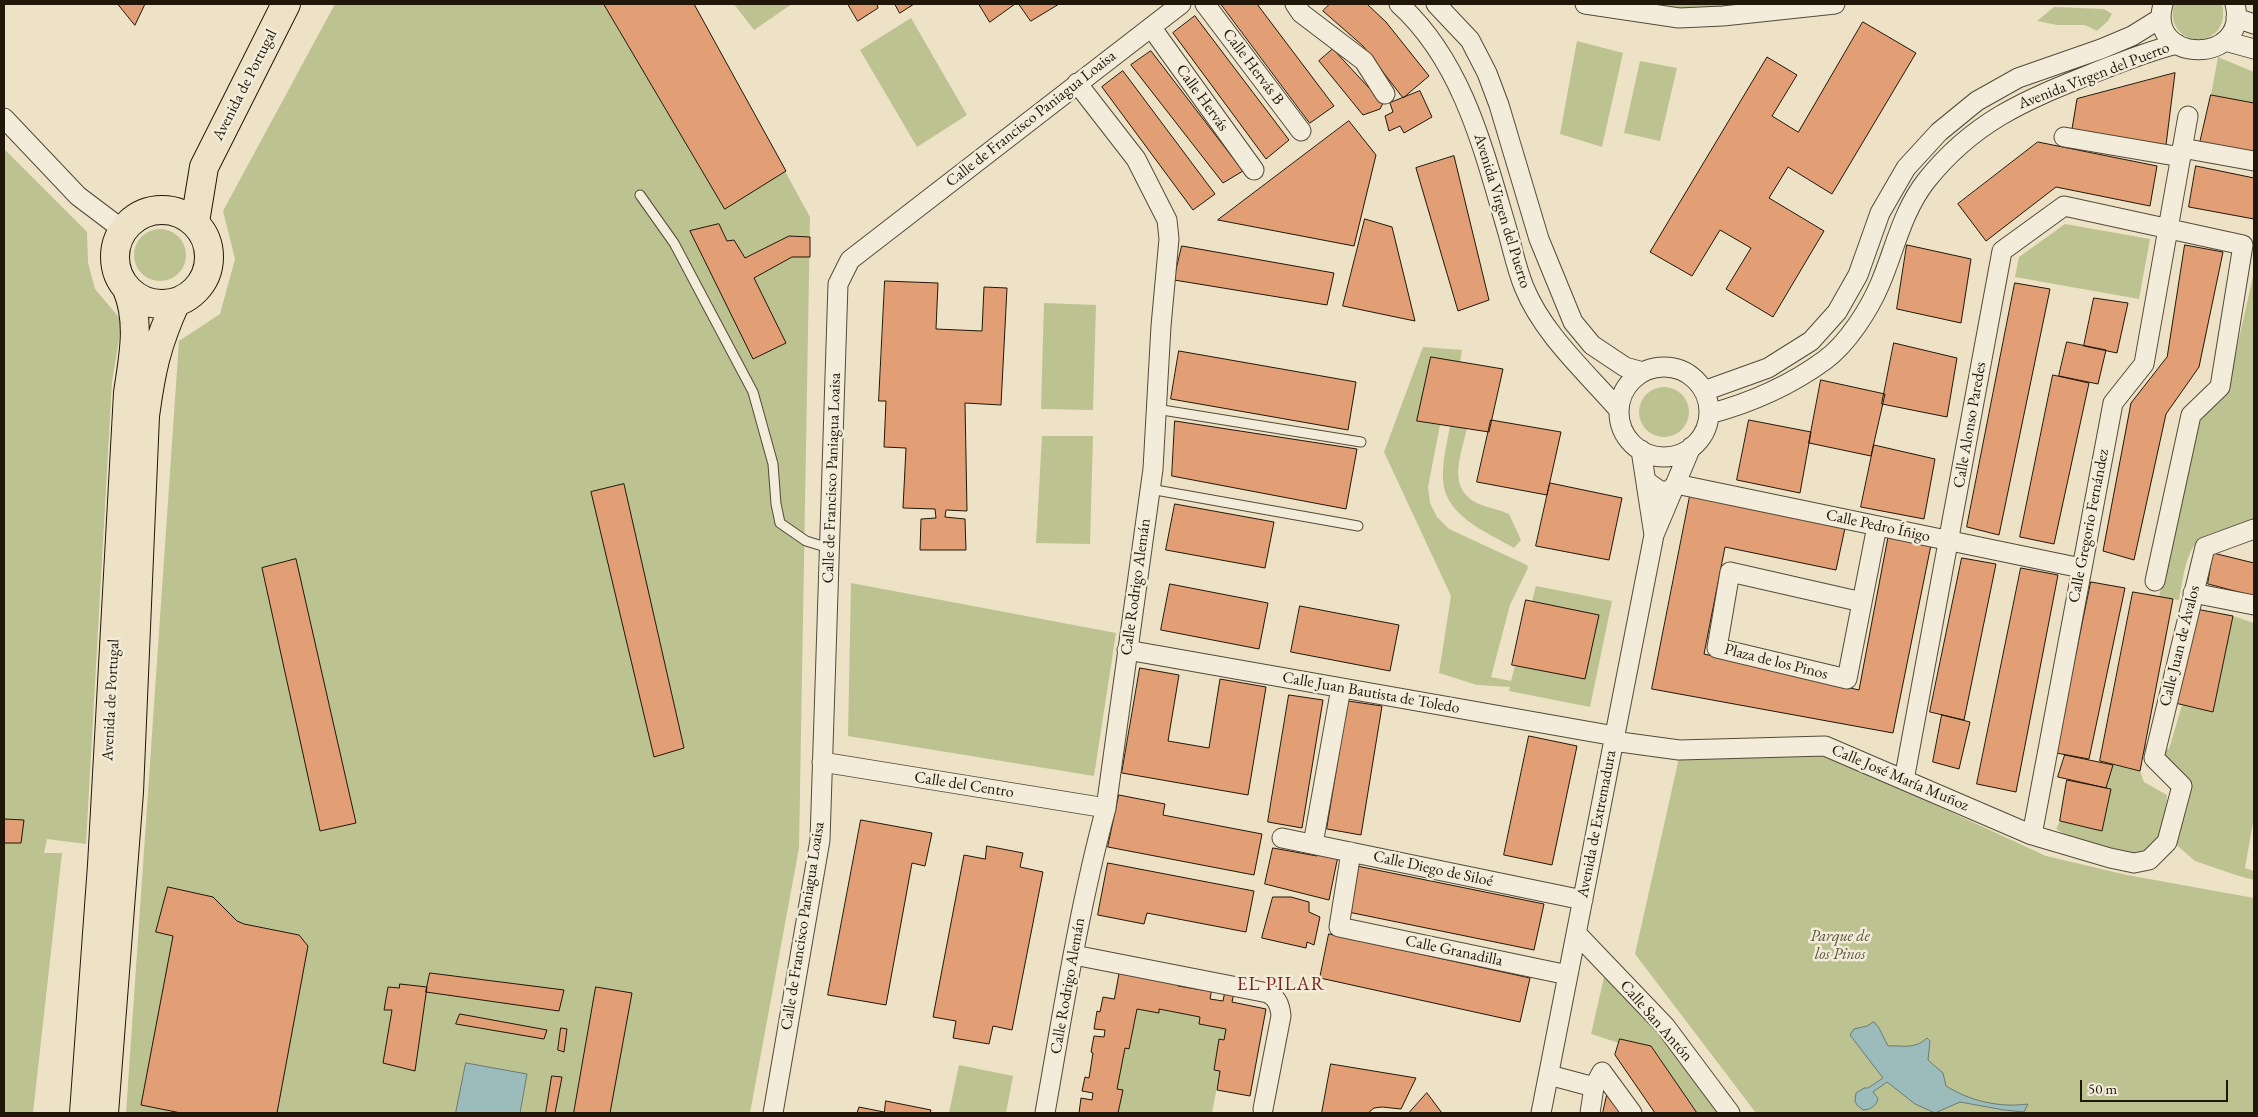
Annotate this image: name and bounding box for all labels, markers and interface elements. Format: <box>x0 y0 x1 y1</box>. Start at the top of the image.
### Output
street label: Calle Hervás B <box>1218 25 1288 109</box>
street label: Avenida de Portugal <box>209 26 281 144</box>
street label: Avenida Virgen del Puerto <box>2016 38 2172 114</box>
street label: Calle de Francisco Paniagua Loaisa <box>942 47 1120 191</box>
street label: Calle Hervás <box>1171 61 1233 135</box>
street label: Avenida Virgen del Puerto <box>1469 131 1535 291</box>
street label: Calle Alonso Paredes <box>1949 360 1991 490</box>
street label: Calle de Francisco Paniagua Loaisa <box>819 372 845 584</box>
street label: Calle Gregorio Fernández <box>2065 447 2113 605</box>
street label: Calle Pedro Íñigo <box>1824 506 1932 546</box>
street label: Calle Rodrigo Alemán <box>1117 517 1155 657</box>
street label: Calle Juan de Ávalos <box>2156 583 2204 709</box>
street label: Avenida de Portugal <box>98 638 124 762</box>
street label: Plaza de los Pinos <box>1722 640 1830 684</box>
street label: Calle Juan Bautista de Toledo <box>1281 668 1461 718</box>
street label: Calle José María Muñoz <box>1829 740 1971 816</box>
street label: Avenida de Extremadura <box>1573 749 1621 899</box>
street label: Calle del Centro <box>913 768 1015 802</box>
street label: Calle de Francisco Paniagua Loaisa <box>777 820 829 1032</box>
street label: Calle Diego de Siloé <box>1371 847 1495 891</box>
street label: Calle Rodrigo Alemán <box>1047 916 1089 1056</box>
park label: Parque de los Pinos <box>1810 927 1870 965</box>
street label: Calle Granadilla <box>1404 931 1504 971</box>
district label: EL PILAR <box>1236 974 1326 996</box>
street label: Calle San Antón <box>1616 976 1696 1066</box>
scale bar <box>2083 1070 2230 1102</box>
text: 50 m <box>2088 1079 2117 1098</box>

